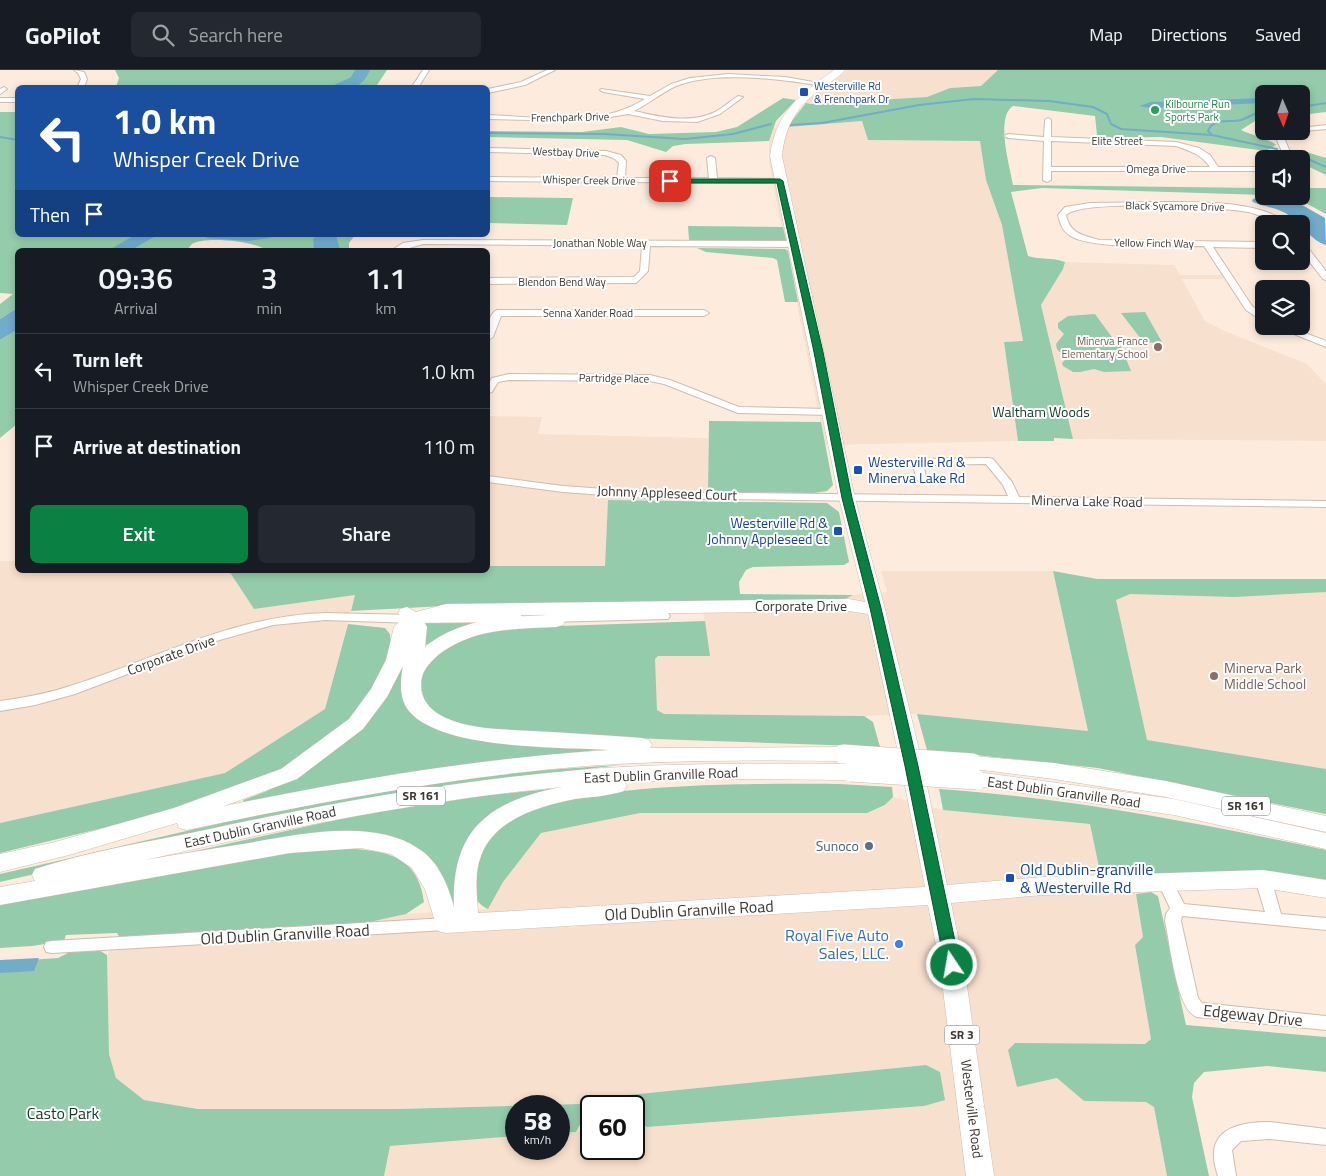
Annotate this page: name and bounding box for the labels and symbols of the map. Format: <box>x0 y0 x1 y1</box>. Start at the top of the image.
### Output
place label: Westerville Rd & Frenchpark Dr <box>814 78 889 107</box>
north arrow <box>1255 85 1310 140</box>
marker: Westerville Rd & Frenchpark Dr <box>798 86 810 98</box>
place label: Kilbourne Run Sports Park <box>1165 96 1230 125</box>
marker: Kilbourne Run Sports Park <box>1149 104 1161 116</box>
street label: Frenchpark Drive <box>531 108 610 126</box>
street label: Elite Street <box>1091 133 1143 149</box>
street label: Westbay Drive <box>532 143 600 161</box>
pin <box>649 160 691 202</box>
street label: Omega Drive <box>1126 161 1186 177</box>
street label: Whisper Creek Drive <box>542 171 636 189</box>
street label: Black Sycamore Drive <box>1125 197 1225 215</box>
street label: Yellow Finch Way <box>1114 234 1195 252</box>
street label: Jonathan Noble Way <box>553 235 648 251</box>
street label: Blendon Bend Way <box>518 274 606 290</box>
street label: Senna Xander Road <box>543 305 633 321</box>
place label: Minerva France Elementary School <box>1061 333 1148 362</box>
marker: Minerva France Elementary School <box>1152 341 1164 353</box>
street label: Partridge Place <box>579 369 650 387</box>
park label: Waltham Woods <box>992 401 1090 422</box>
place label: Westerville Rd & Minerva Lake Rd <box>868 451 966 488</box>
marker: Westerville Rd & Minerva Lake Rd <box>852 464 864 476</box>
street label: Johnny Appleseed Court <box>597 480 738 505</box>
street label: Minerva Lake Road <box>1031 489 1143 512</box>
place label: Westerville Rd & Johnny Appleseed Ct <box>707 512 828 549</box>
marker: Westerville Rd & Johnny Appleseed Ct <box>832 525 844 537</box>
street label: Corporate Drive <box>755 595 847 616</box>
street label: Corporate Drive <box>124 629 218 680</box>
place label: Minerva Park Middle School <box>1224 657 1306 694</box>
marker: Minerva Park Middle School <box>1208 670 1220 682</box>
street label: East Dublin Granville Road <box>583 761 739 788</box>
street label: East Dublin Granville Road <box>986 770 1142 813</box>
road number: SR 161 <box>397 786 445 806</box>
road number: SR 161 <box>1222 796 1270 816</box>
street label: East Dublin Granville Road <box>182 800 338 853</box>
place label: Sunoco <box>816 835 859 856</box>
marker: Sunoco <box>863 840 875 852</box>
place label: Old Dublin-granville & Westerville Rd <box>1020 857 1153 899</box>
marker: Old Dublin-granville & Westerville Rd <box>1004 872 1016 884</box>
street label: Old Dublin Granville Road <box>604 894 774 926</box>
street label: Old Dublin Granville Road <box>200 918 370 950</box>
place label: Royal Five Auto Sales, LLC. <box>785 923 889 965</box>
marker: Royal Five Auto Sales, LLC. <box>893 938 905 950</box>
position arrow <box>925 938 977 990</box>
street label: Edgeway Drive <box>1202 998 1304 1032</box>
road number: SR 3 <box>944 1026 980 1044</box>
street label: Westerville Road <box>956 1058 989 1159</box>
speed limit sign: 60 <box>580 1095 645 1160</box>
park label: Casto Park <box>27 1101 100 1125</box>

